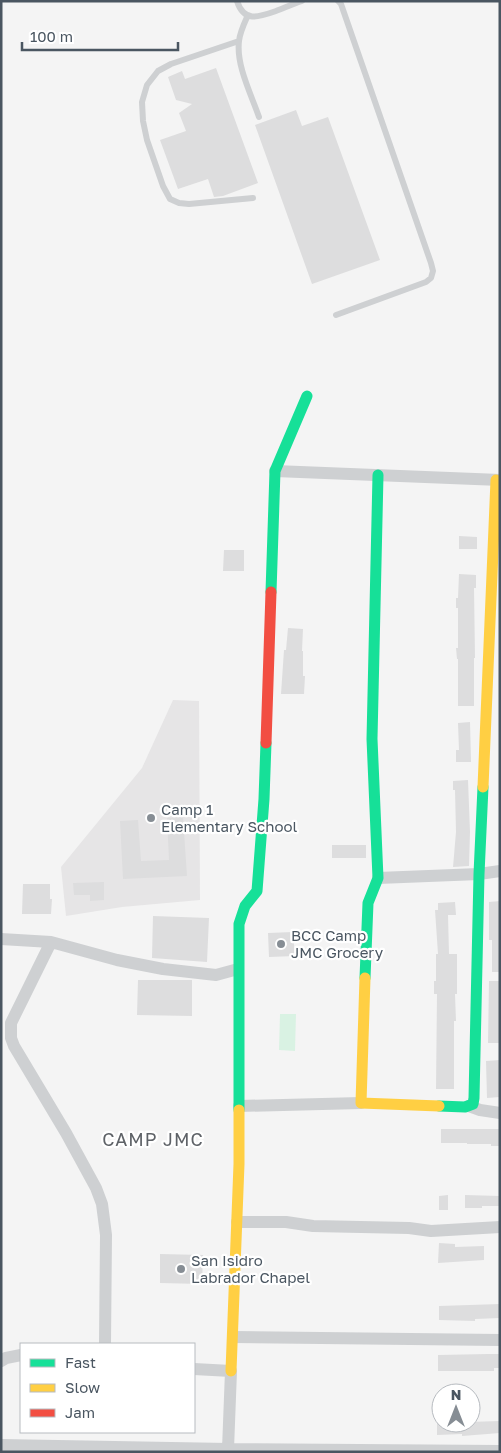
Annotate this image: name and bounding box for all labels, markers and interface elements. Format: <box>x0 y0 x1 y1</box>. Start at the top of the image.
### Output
scale bar <box>22 20 179 52</box>
text: 100 m <box>30 27 73 45</box>
place label: Camp 1 Elementary School <box>161 800 297 835</box>
marker: Camp 1 Elementary School <box>145 812 157 824</box>
place label: BCC Camp JMC Grocery <box>291 926 384 961</box>
marker: BCC Camp JMC Grocery <box>275 938 287 950</box>
district label: CAMP JMC <box>102 1128 204 1150</box>
place label: San Isidro Labrador Chapel <box>191 1251 310 1286</box>
marker: San Isidro Labrador Chapel <box>175 1263 187 1275</box>
legend <box>20 1343 195 1433</box>
text: Fast <box>65 1353 96 1371</box>
text: Slow <box>65 1378 100 1396</box>
north arrow <box>431 1383 481 1433</box>
text: N <box>451 1386 461 1403</box>
text: Jam <box>65 1403 95 1421</box>

